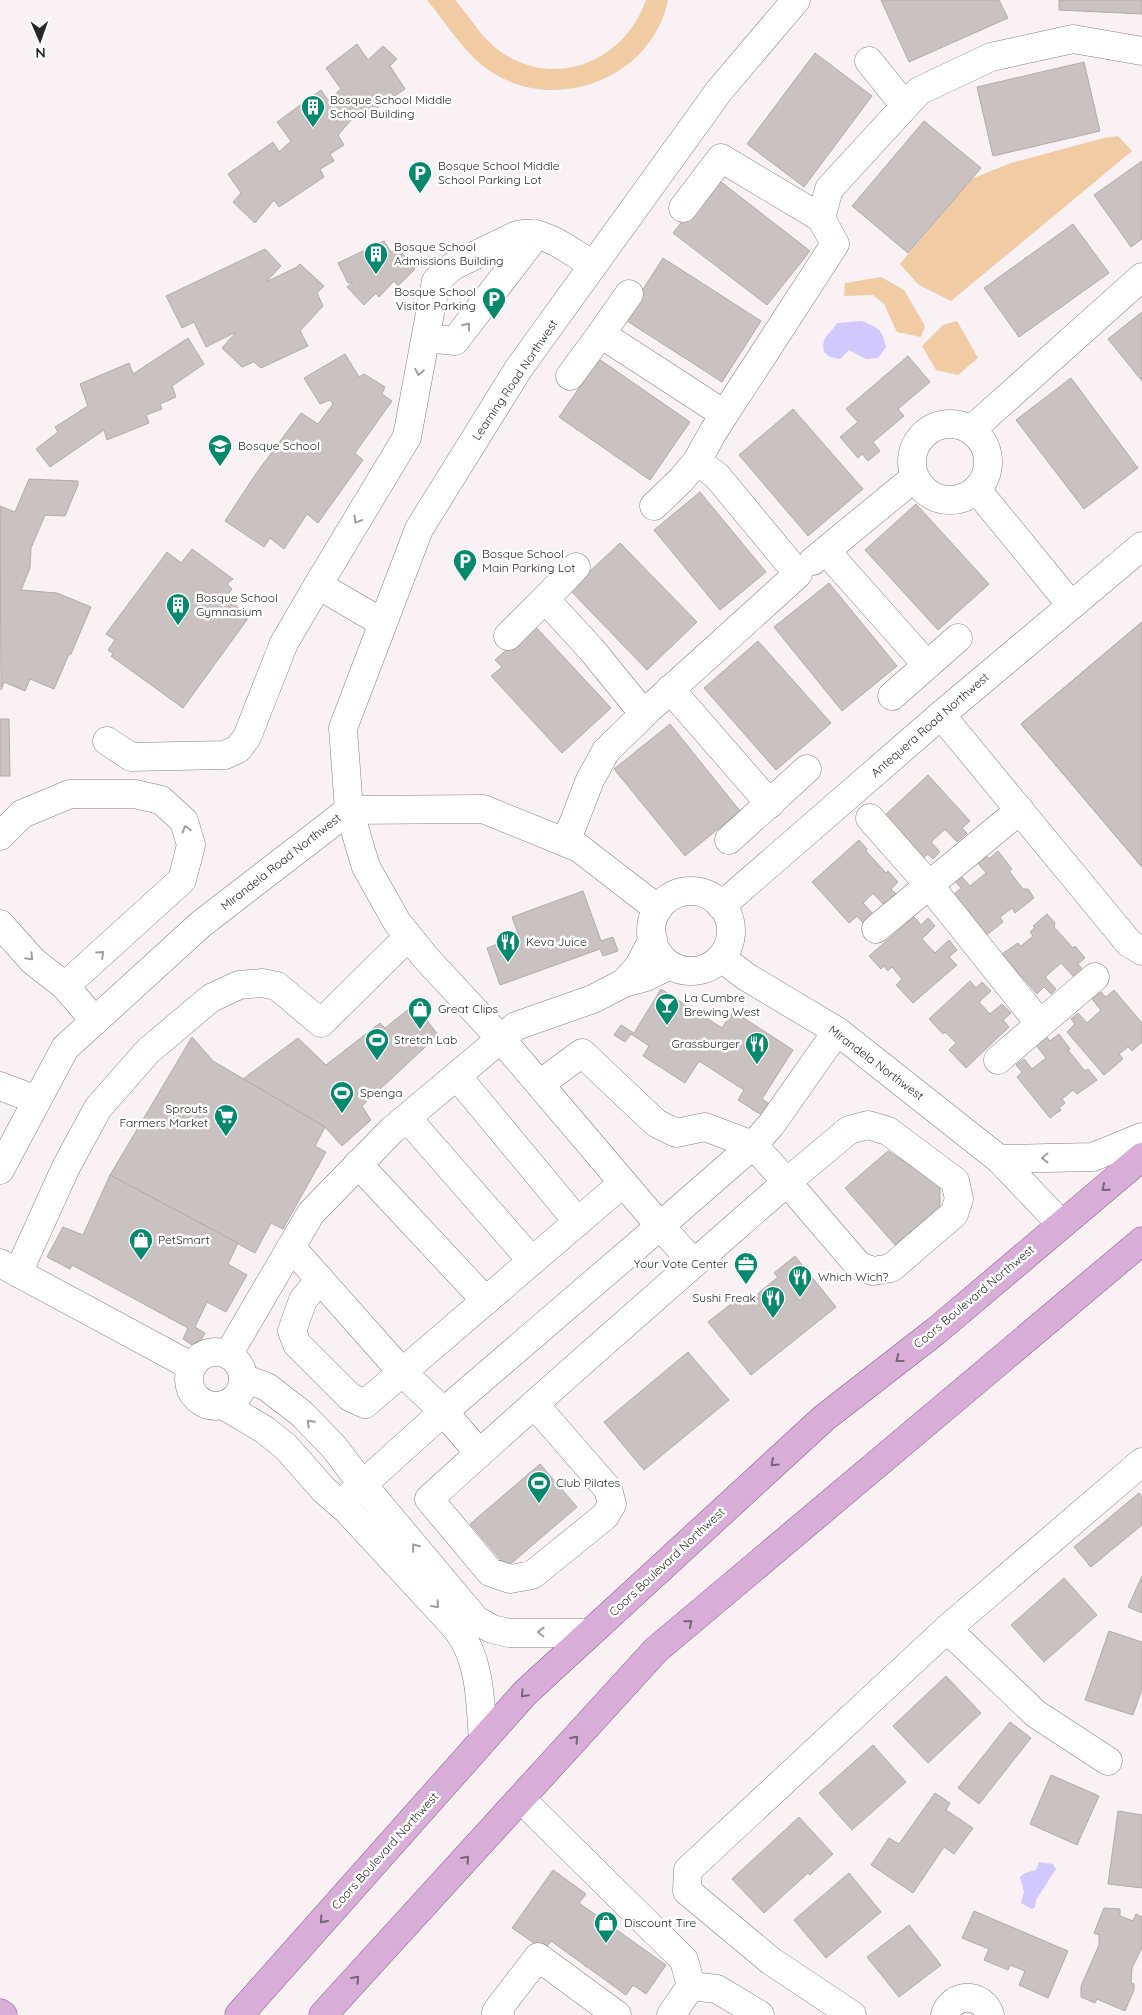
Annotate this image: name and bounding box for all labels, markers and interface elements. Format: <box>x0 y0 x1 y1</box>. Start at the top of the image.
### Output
north arrow <box>15 15 65 65</box>
text: N <box>35 44 46 62</box>
place label: Bosque School Middle School Building <box>330 92 452 121</box>
building icon: Bosque School Middle School Building <box>300 94 326 128</box>
place label: Bosque School Middle School Parking Lot <box>438 158 560 187</box>
parking icon: Bosque School Middle School Parking Lot <box>407 160 433 194</box>
place label: Bosque School Admissions Building <box>394 239 504 268</box>
building icon: Bosque School Admissions Building <box>363 241 389 275</box>
place label: Bosque School Visitor Parking <box>394 284 476 313</box>
parking icon: Bosque School Visitor Parking <box>481 286 507 320</box>
street label: Learning Road Northwest <box>469 317 561 443</box>
one-way arrow <box>461 323 469 332</box>
one-way arrow <box>415 368 425 377</box>
school or university icon: Bosque School <box>207 433 233 467</box>
place label: Bosque School <box>238 438 320 453</box>
one-way arrow <box>354 514 364 523</box>
place label: Bosque School Main Parking Lot <box>482 546 575 575</box>
parking icon: Bosque School Main Parking Lot <box>452 548 478 582</box>
place label: Bosque School Gymnasium <box>196 590 278 619</box>
building icon: Bosque School Gymnasium <box>165 592 191 626</box>
street label: Antequera Road Northwest <box>868 669 992 780</box>
street label: Mirandela Road Northwest <box>218 810 344 913</box>
one-way arrow <box>182 825 192 834</box>
restaurant icon: Keva Juice <box>495 929 521 963</box>
place label: Keva Juice <box>526 934 587 949</box>
one-way arrow <box>95 950 104 959</box>
one-way arrow <box>24 952 33 961</box>
place label: La Cumbre Brewing West <box>684 990 760 1019</box>
bar icon: La Cumbre Brewing West <box>654 992 680 1026</box>
shop icon: Great Clips <box>407 996 433 1030</box>
place label: Great Clips <box>438 1001 499 1016</box>
street label: Mirandela Northwest <box>826 1022 927 1103</box>
sports icon: Stretch Lab <box>364 1027 390 1061</box>
restaurant icon: Grassburger <box>744 1031 770 1065</box>
place label: Stretch Lab <box>394 1032 457 1047</box>
place label: Grassburger <box>671 1036 740 1051</box>
sports icon: Spenga <box>329 1080 355 1114</box>
place label: Spenga <box>360 1085 402 1100</box>
place label: Sprouts Farmers Market <box>119 1101 208 1130</box>
supermarket icon: Sprouts Farmers Market <box>213 1103 239 1137</box>
one-way arrow <box>1041 1153 1048 1163</box>
one-way arrow <box>1101 1183 1110 1192</box>
shop icon: PetSmart <box>128 1227 154 1261</box>
place label: PetSmart <box>158 1232 210 1247</box>
street label: Coors Boulevard Northwest <box>910 1242 1037 1351</box>
office icon: Your Vote Center <box>733 1251 759 1285</box>
place label: Your Vote Center <box>634 1256 728 1271</box>
restaurant icon: Which Wich? <box>787 1264 813 1298</box>
place label: Which Wich? <box>818 1269 888 1284</box>
restaurant icon: Sushi Freak <box>760 1285 786 1319</box>
place label: Sushi Freak <box>693 1290 756 1305</box>
one-way arrow <box>896 1354 905 1362</box>
one-way arrow <box>307 1420 316 1429</box>
one-way arrow <box>771 1457 780 1466</box>
sports icon: Club Pilates <box>526 1470 552 1504</box>
place label: Club Pilates <box>556 1475 620 1490</box>
street label: Coors Boulevard Northwest <box>606 1504 728 1619</box>
one-way arrow <box>411 1544 420 1553</box>
one-way arrow <box>430 1599 439 1608</box>
one-way arrow <box>683 1620 692 1629</box>
one-way arrow <box>536 1627 544 1637</box>
one-way arrow <box>521 1688 530 1697</box>
one-way arrow <box>569 1736 578 1745</box>
street label: Coors Boulevard Northwest <box>328 1789 441 1912</box>
one-way arrow <box>460 1856 469 1865</box>
shop icon: Discount Tire <box>593 1910 619 1944</box>
one-way arrow <box>320 1915 329 1924</box>
place label: Discount Tire <box>624 1915 697 1930</box>
one-way arrow <box>350 1976 359 1985</box>

